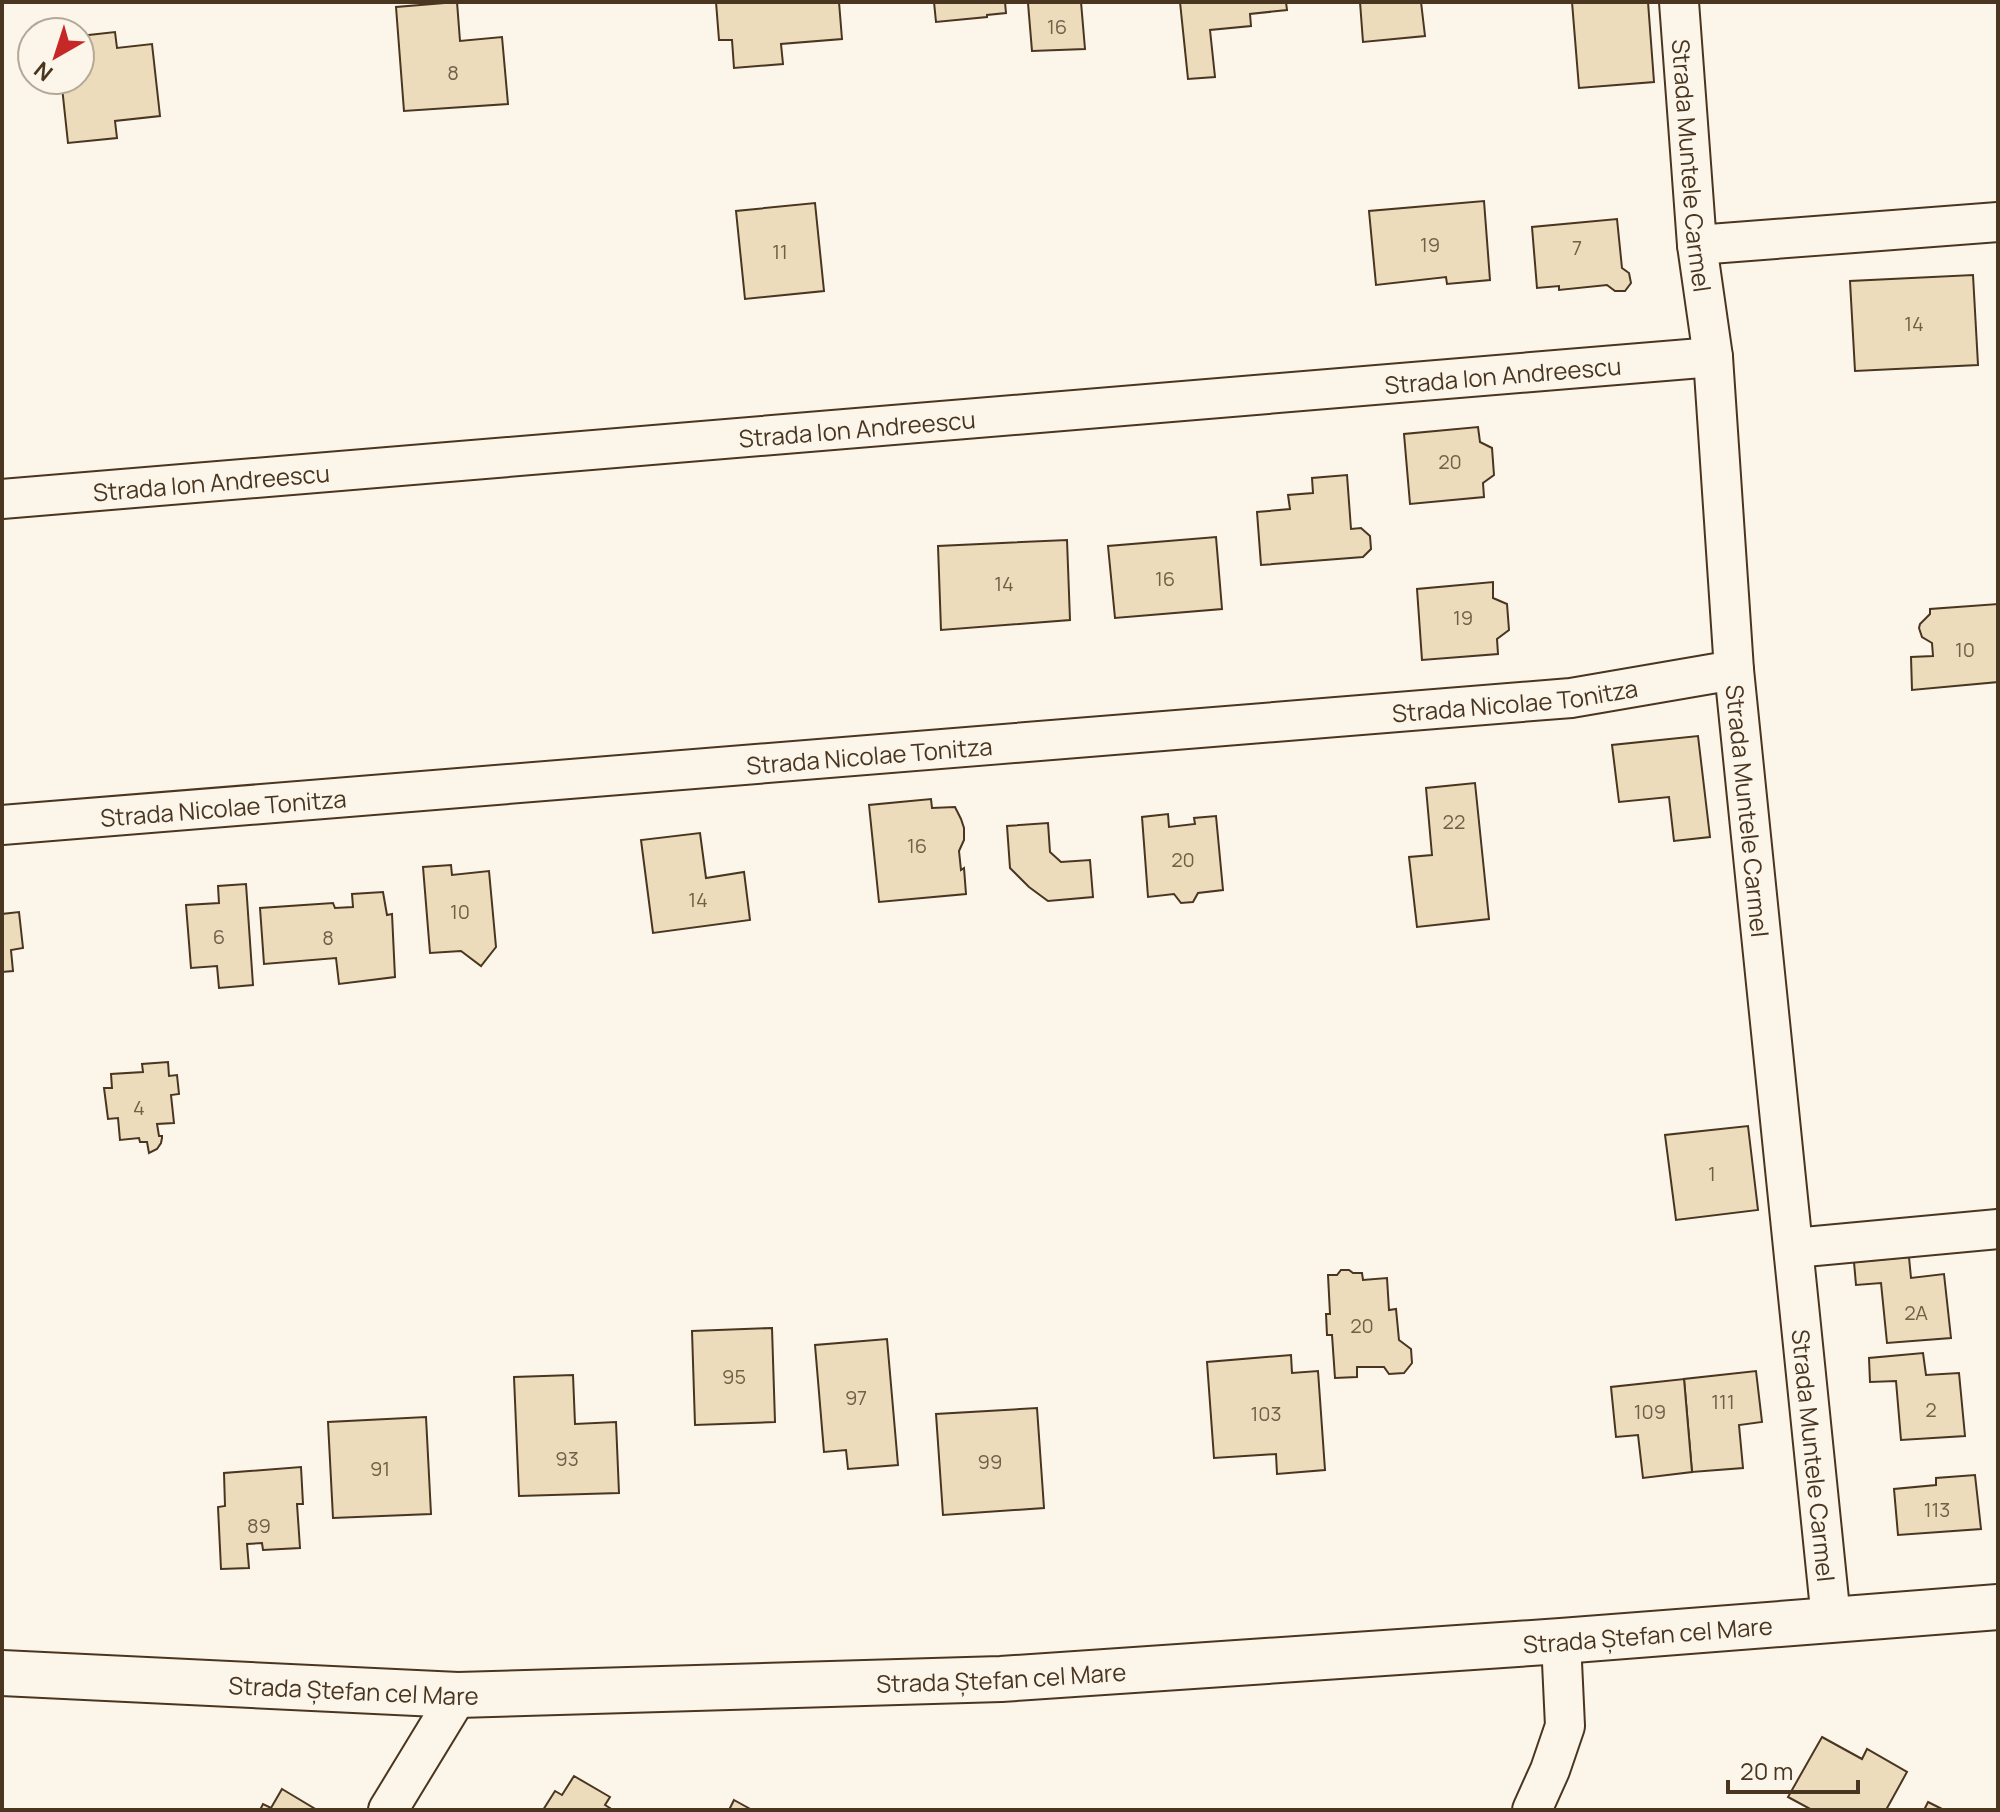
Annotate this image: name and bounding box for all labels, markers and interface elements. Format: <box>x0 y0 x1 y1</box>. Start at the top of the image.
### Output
house number: 16 <box>1047 13 1067 40</box>
north arrow <box>16 16 96 96</box>
street label: Strada Muntele Carmel <box>1665 38 1720 294</box>
text: N <box>28 55 59 88</box>
house number: 8 <box>447 59 459 86</box>
house number: 19 <box>1420 231 1440 258</box>
house number: 7 <box>1572 234 1582 261</box>
house number: 11 <box>772 238 788 265</box>
house number: 14 <box>1904 310 1924 337</box>
street label: Strada Ion Andreescu <box>1383 348 1623 401</box>
street label: Strada Ion Andreescu <box>737 402 977 454</box>
house number: 20 <box>1438 448 1462 475</box>
street label: Strada Ion Andreescu <box>92 455 331 508</box>
house number: 16 <box>1155 565 1175 592</box>
house number: 14 <box>994 570 1014 597</box>
house number: 19 <box>1453 604 1473 631</box>
house number: 10 <box>1955 636 1975 663</box>
street label: Strada Nicolae Tonitza <box>1391 670 1640 729</box>
street label: Strada Muntele Carmel <box>1719 683 1778 939</box>
street label: Strada Nicolae Tonitza <box>745 728 993 781</box>
street label: Strada Nicolae Tonitza <box>99 781 348 833</box>
house number: 22 <box>1443 808 1465 835</box>
house number: 16 <box>907 832 927 859</box>
house number: 20 <box>1171 846 1195 873</box>
house number: 14 <box>688 886 708 913</box>
house number: 10 <box>450 898 470 925</box>
house number: 6 <box>213 923 225 950</box>
house number: 8 <box>322 924 334 951</box>
house number: 4 <box>133 1094 145 1121</box>
house number: 1 <box>1708 1160 1716 1187</box>
house number: 2A <box>1904 1299 1928 1326</box>
house number: 20 <box>1350 1312 1374 1339</box>
street label: Strada Muntele Carmel <box>1785 1327 1844 1583</box>
house number: 95 <box>722 1363 746 1390</box>
house number: 97 <box>845 1384 867 1411</box>
house number: 111 <box>1711 1388 1735 1415</box>
house number: 2 <box>1925 1396 1937 1423</box>
house number: 109 <box>1634 1398 1666 1425</box>
house number: 103 <box>1250 1400 1282 1427</box>
house number: 93 <box>555 1445 579 1472</box>
house number: 99 <box>978 1448 1002 1475</box>
house number: 91 <box>370 1455 390 1482</box>
house number: 113 <box>1924 1496 1950 1523</box>
house number: 89 <box>247 1512 271 1539</box>
street label: Strada Ștefan cel Mare <box>1522 1608 1774 1660</box>
street label: Strada Ștefan cel Mare <box>876 1654 1127 1699</box>
street label: Strada Ștefan cel Mare <box>228 1667 479 1712</box>
scale bar <box>1728 1744 1858 1794</box>
text: 20 m <box>1740 1754 1793 1787</box>

